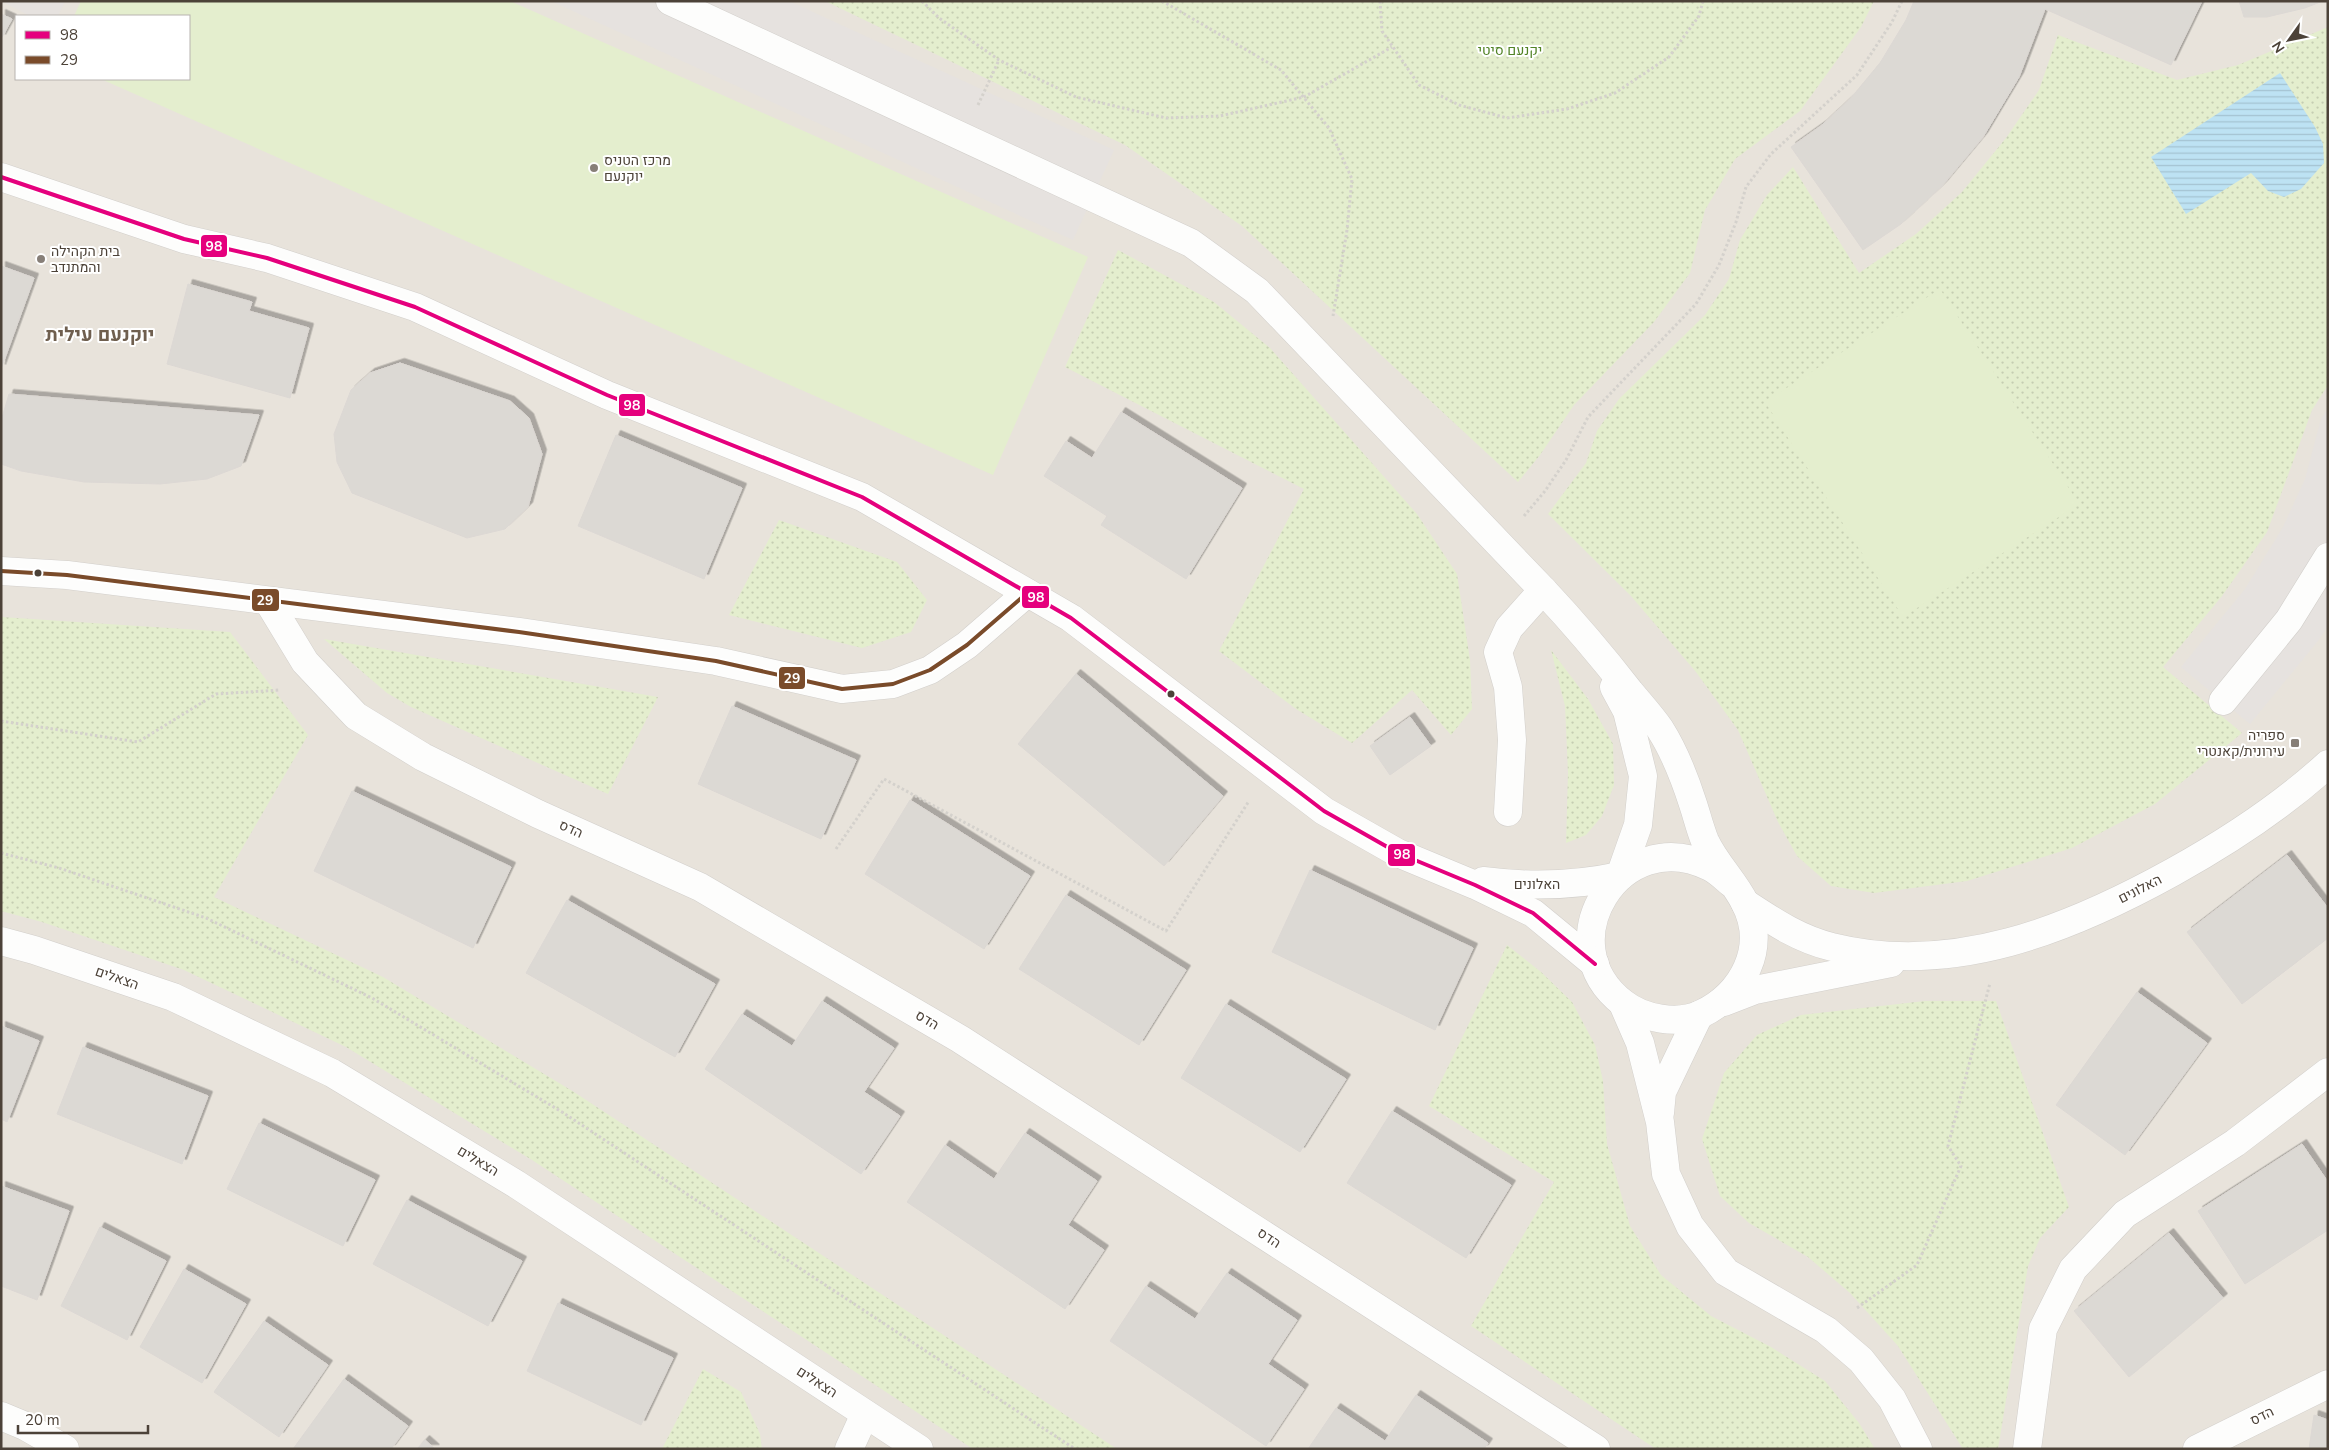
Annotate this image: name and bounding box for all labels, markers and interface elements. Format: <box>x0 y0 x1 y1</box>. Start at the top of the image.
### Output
legend <box>15 15 190 80</box>
north arrow <box>2264 15 2314 65</box>
text: 98 <box>60 25 78 45</box>
text: N <box>2268 37 2289 56</box>
park label: יקנעם סיטי <box>1478 41 1542 60</box>
text: 29 <box>60 50 78 70</box>
place label: מרכז הטניס יוקנעם <box>604 151 671 186</box>
marker: מרכז הטניס יוקנעם <box>588 162 600 174</box>
line badge: 98 <box>200 234 228 258</box>
text: 98 <box>206 237 222 256</box>
place label: בית הקהילה והמתנדב <box>51 242 120 277</box>
marker: בית הקהילה והמתנדב <box>35 253 47 265</box>
district label: יוקנעם עילית <box>45 322 155 348</box>
line badge: 98 <box>618 393 646 417</box>
text: 98 <box>624 396 640 415</box>
unlabelled marker <box>33 568 43 578</box>
line badge: 98 <box>1021 585 1050 609</box>
line badge: 29 <box>251 588 280 612</box>
text: 98 <box>1028 588 1044 607</box>
text: 29 <box>257 591 273 610</box>
line badge: 29 <box>778 666 806 690</box>
text: 29 <box>784 669 800 688</box>
unlabelled marker <box>1166 689 1176 699</box>
place label: ספריה עירונית/קאנטרי <box>2197 726 2285 761</box>
marker: ספריה עירונית/קאנטרי <box>2289 737 2301 749</box>
street label: הדס <box>556 815 586 843</box>
line badge: 98 <box>1387 843 1416 867</box>
text: 98 <box>1394 845 1410 864</box>
street label: האלונים <box>2115 870 2165 908</box>
street label: האלונים <box>1514 875 1560 894</box>
street label: הצאלים <box>93 962 141 994</box>
street label: הדס <box>912 1006 942 1034</box>
street label: הצאלים <box>454 1141 502 1181</box>
street label: הדס <box>1254 1223 1284 1253</box>
street label: הצאלים <box>793 1362 841 1402</box>
scale bar <box>18 1402 148 1434</box>
street label: הדס <box>2247 1402 2277 1430</box>
text: 20 m <box>25 1410 60 1430</box>

